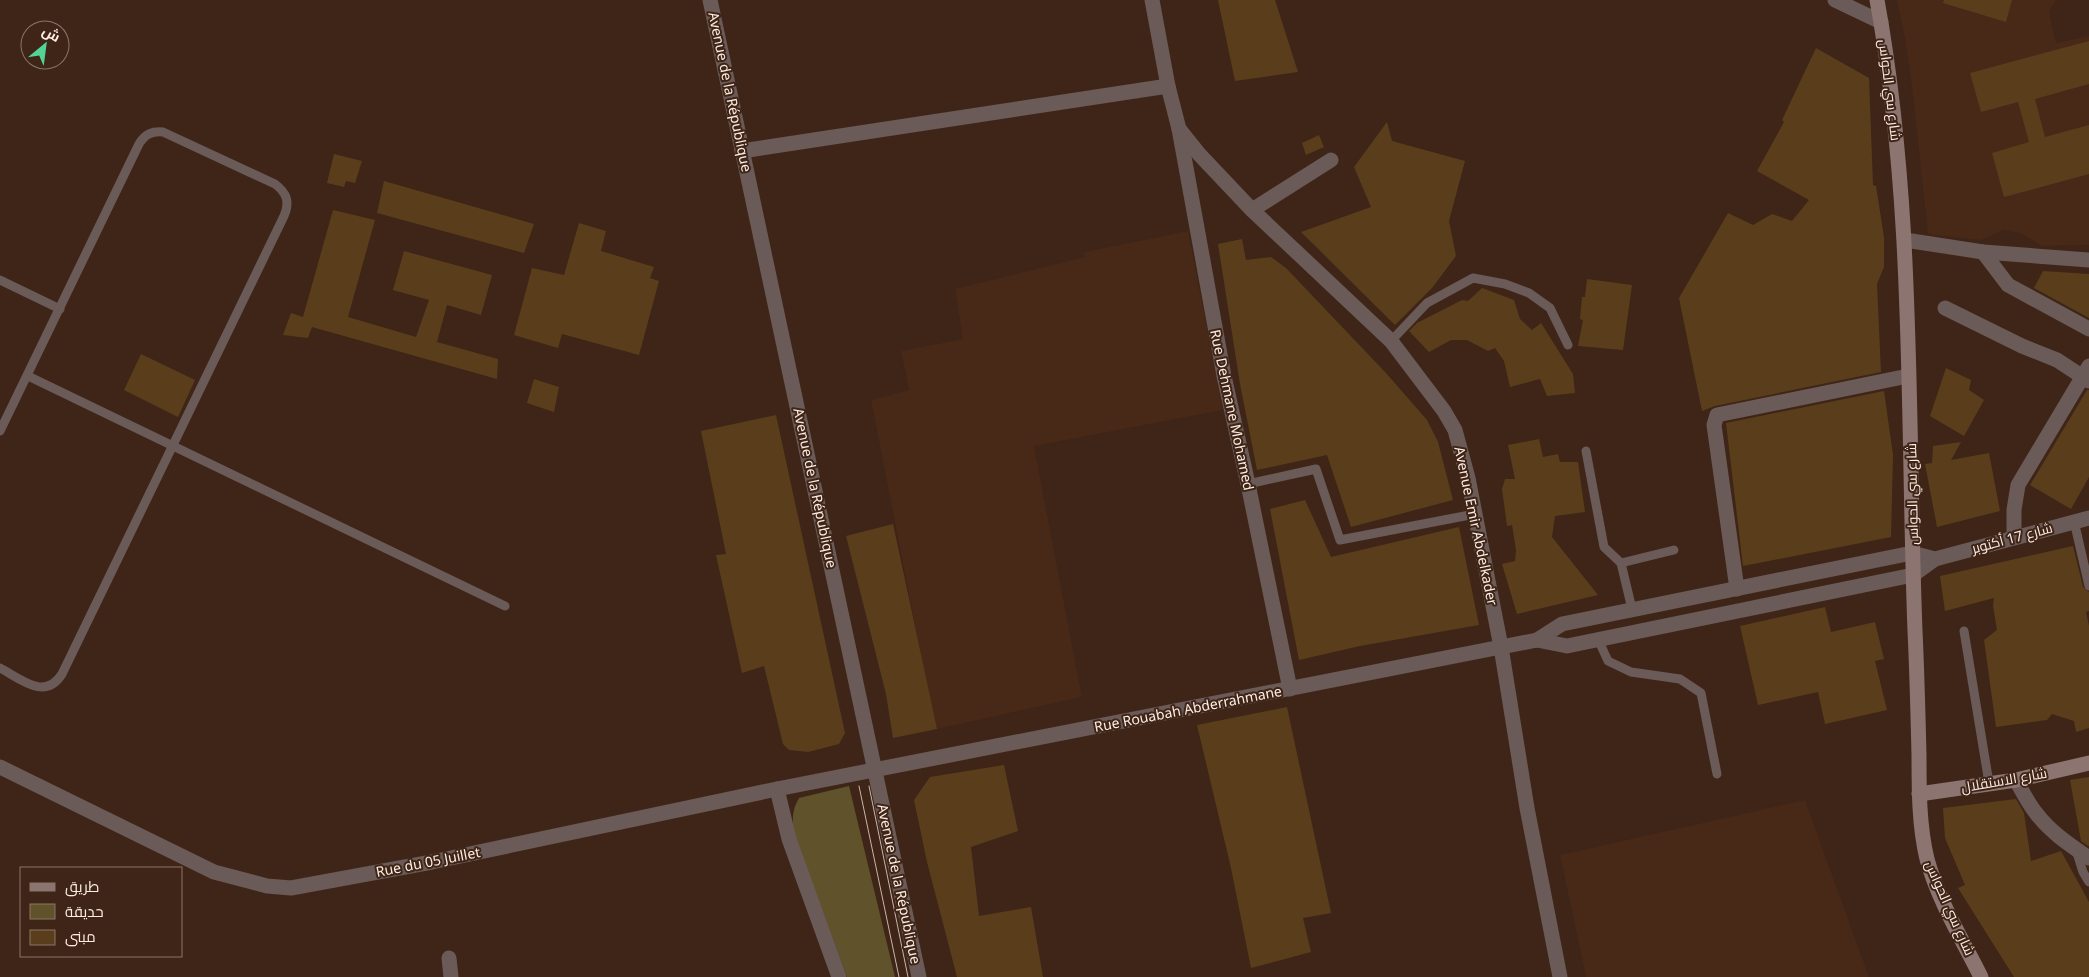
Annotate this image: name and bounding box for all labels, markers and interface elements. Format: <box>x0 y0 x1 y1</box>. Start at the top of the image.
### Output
street label: Avenue de la République <box>704 10 757 174</box>
north arrow <box>20 20 70 70</box>
text: ش <box>39 21 64 46</box>
street label: شارع سي الحواس <box>1873 38 1906 142</box>
street label: Rue Dehmane Mohamed <box>1206 328 1259 492</box>
street label: Avenue de la République <box>789 406 842 570</box>
street label: شارع سي الحواس <box>1901 443 1924 545</box>
street label: Avenue Emir Abdelkader <box>1450 445 1503 607</box>
street label: شارع 17 أكتوبر <box>1968 518 2054 558</box>
street label: Rue Rouabah Abderrahmane <box>1092 681 1283 736</box>
street label: شارع الاستقلال <box>1959 763 2048 796</box>
street label: Avenue de la République <box>873 802 926 966</box>
street label: Rue du 05 Juillet <box>374 842 482 881</box>
street label: شارع سي الحواس <box>1919 857 1980 959</box>
legend <box>20 867 182 957</box>
text: طريق <box>65 876 99 897</box>
text: حديقة <box>65 901 104 921</box>
text: مبنى <box>65 926 96 947</box>

